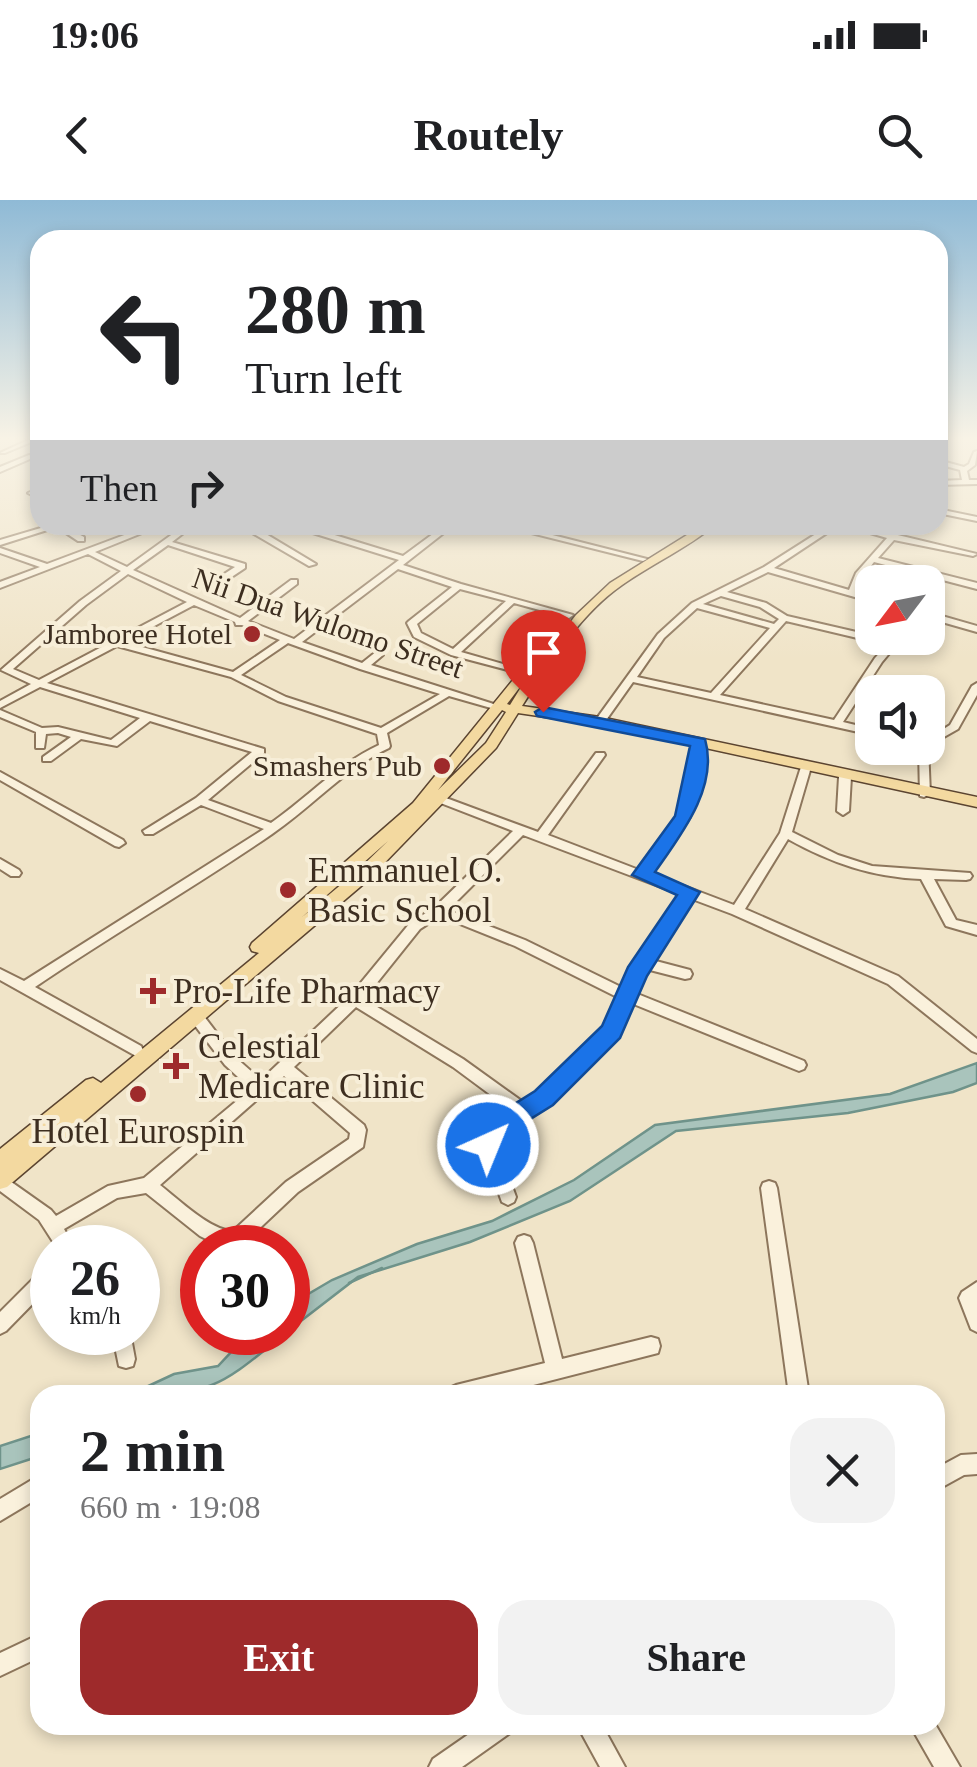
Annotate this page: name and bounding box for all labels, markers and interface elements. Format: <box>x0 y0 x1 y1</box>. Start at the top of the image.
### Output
text: 19:06 <box>50 14 139 56</box>
icon: back <box>50 108 105 163</box>
icon: search <box>872 108 927 163</box>
text: Routely <box>414 110 564 160</box>
icon: left <box>80 270 210 400</box>
text: 280 m <box>245 271 426 348</box>
text: Turn left <box>245 353 402 403</box>
icon: right <box>178 460 233 515</box>
text: Then <box>80 467 158 509</box>
street label: Nii Dua Wulomo Street <box>189 561 468 685</box>
north arrow <box>855 565 945 655</box>
map controls <box>855 565 945 765</box>
pin <box>501 610 586 713</box>
place label: Jamboree Hotel <box>43 617 232 650</box>
marker: Jamboree Hotel <box>241 623 263 645</box>
icon: arrive <box>516 625 571 680</box>
button: sound <box>855 675 945 765</box>
place label: Smashers Pub <box>253 749 422 782</box>
marker: Smashers Pub <box>431 755 453 777</box>
place label: Emmanuel O. Basic School <box>308 851 502 930</box>
marker: Emmanuel O. Basic School <box>277 879 299 901</box>
place label: Pro-Life Pharmacy <box>173 972 441 1011</box>
marker: Pro-Life Pharmacy <box>142 980 164 1002</box>
place label: Celestial Medicare Clinic <box>198 1027 424 1106</box>
marker: Celestial Medicare Clinic <box>163 1053 189 1079</box>
marker: Hotel Eurospin <box>127 1083 149 1105</box>
position arrow <box>436 1093 540 1197</box>
place label: Hotel Eurospin <box>32 1112 244 1151</box>
speed limit sign: 30 <box>180 1225 310 1355</box>
text: 26 <box>70 1250 120 1306</box>
text: km/h <box>69 1302 121 1329</box>
text: 2 min <box>80 1418 225 1484</box>
button: close <box>790 1418 895 1523</box>
text: 660 m · 19:08 <box>80 1489 260 1525</box>
button: Exit <box>80 1600 478 1715</box>
button: Share <box>498 1600 895 1715</box>

